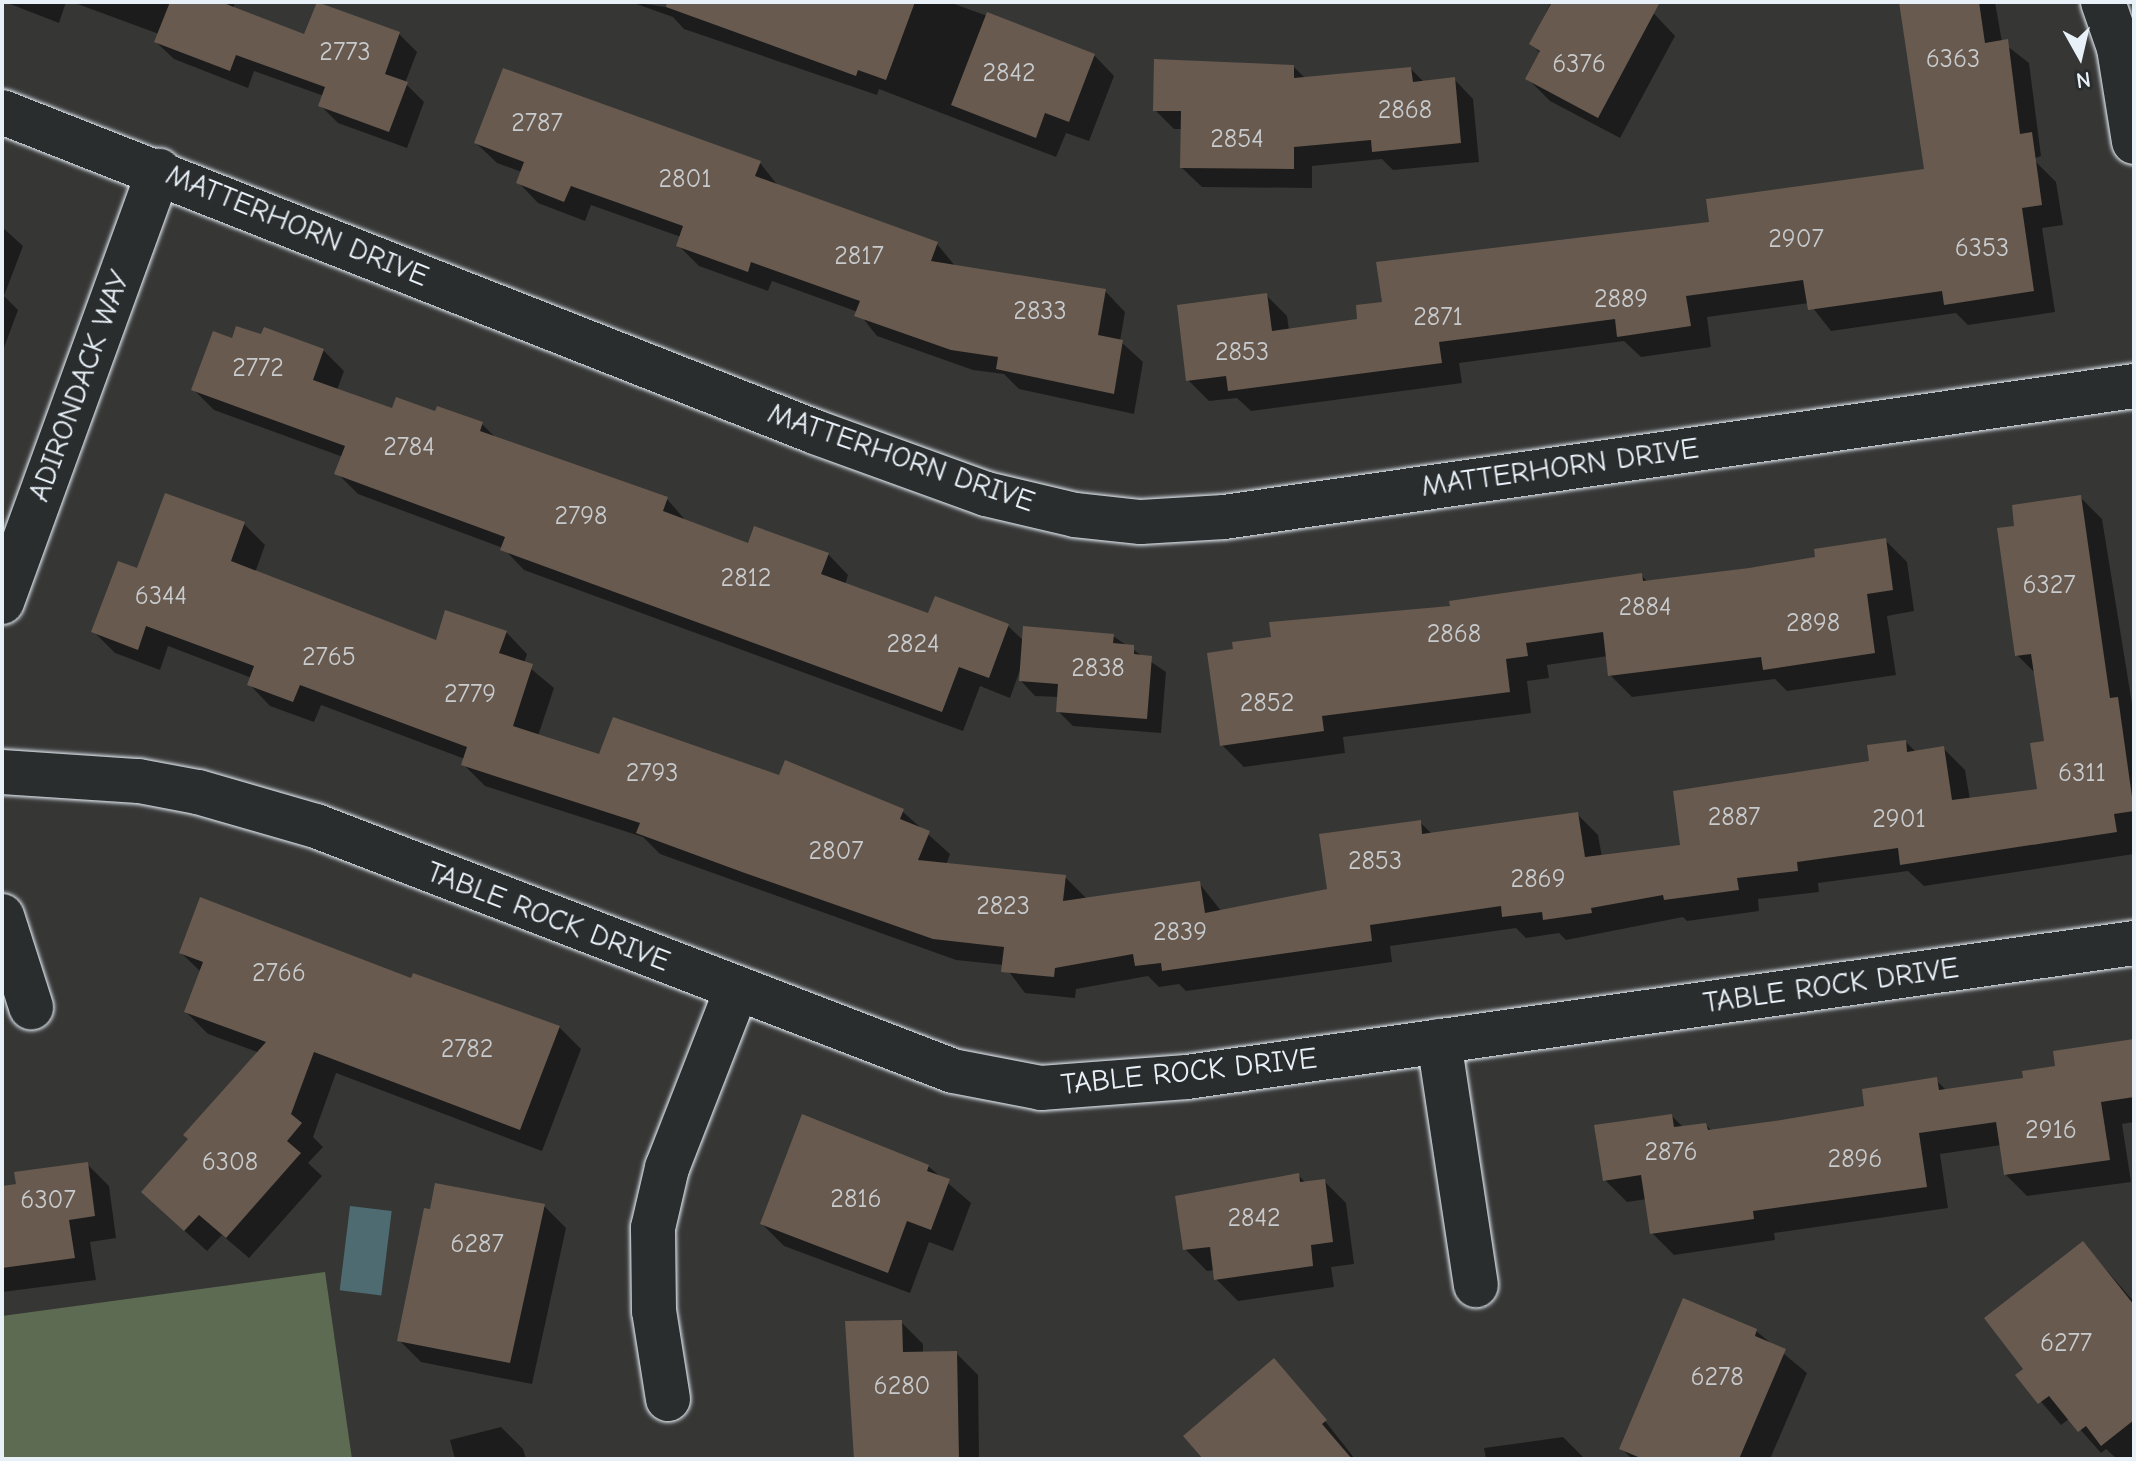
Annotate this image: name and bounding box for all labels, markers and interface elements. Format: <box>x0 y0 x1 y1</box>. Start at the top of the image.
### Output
north arrow <box>2040 16 2120 96</box>
house number: 2773 <box>319 37 371 69</box>
house number: 6363 <box>1926 44 1980 76</box>
house number: 6376 <box>1552 49 1606 81</box>
house number: 2842 <box>982 58 1036 90</box>
text: N <box>2074 66 2092 94</box>
house number: 2868 <box>1378 95 1432 127</box>
house number: 2787 <box>511 108 563 140</box>
house number: 2854 <box>1210 124 1264 156</box>
street label: MATTERHORN DRIVE <box>161 157 433 295</box>
house number: 2801 <box>658 164 712 196</box>
house number: 2907 <box>1768 224 1824 256</box>
house number: 6353 <box>1955 233 2009 265</box>
house number: 2817 <box>834 241 884 273</box>
street label: ADIRONDACK WAY <box>21 265 139 507</box>
house number: 2889 <box>1594 284 1648 316</box>
house number: 2833 <box>1013 296 1067 328</box>
house number: 2871 <box>1413 302 1463 334</box>
house number: 2853 <box>1215 337 1269 369</box>
house number: 2772 <box>232 353 284 385</box>
street label: MATTERHORN DRIVE <box>763 395 1039 521</box>
street label: MATTERHORN DRIVE <box>1419 431 1701 505</box>
house number: 2784 <box>383 432 435 464</box>
house number: 2798 <box>555 501 607 533</box>
house number: 2812 <box>721 563 771 595</box>
house number: 6327 <box>2022 570 2076 602</box>
house number: 6344 <box>135 581 187 613</box>
house number: 2884 <box>1619 592 1671 624</box>
house number: 2898 <box>1786 608 1840 640</box>
house number: 2868 <box>1427 619 1481 651</box>
house number: 2824 <box>886 629 940 661</box>
house number: 2765 <box>302 642 356 674</box>
house number: 2838 <box>1071 653 1125 685</box>
house number: 2779 <box>444 679 496 711</box>
house number: 2852 <box>1240 688 1294 720</box>
house number: 2793 <box>626 758 678 790</box>
house number: 6311 <box>2058 758 2106 790</box>
house number: 2887 <box>1708 802 1760 834</box>
house number: 2901 <box>1872 804 1926 836</box>
house number: 2807 <box>808 836 864 868</box>
house number: 2853 <box>1348 846 1402 878</box>
street label: TABLE ROCK DRIVE <box>421 854 675 980</box>
house number: 2869 <box>1511 864 1565 896</box>
house number: 2823 <box>976 891 1030 923</box>
house number: 2839 <box>1153 917 1207 949</box>
street label: TABLE ROCK DRIVE <box>1701 950 1961 1022</box>
house number: 2766 <box>252 958 306 990</box>
house number: 2782 <box>441 1034 493 1066</box>
street label: TABLE ROCK DRIVE <box>1059 1041 1319 1103</box>
house number: 2916 <box>2025 1115 2077 1147</box>
house number: 2876 <box>1644 1137 1698 1169</box>
house number: 2896 <box>1828 1144 1882 1176</box>
house number: 6308 <box>202 1147 258 1179</box>
house number: 2816 <box>830 1184 882 1216</box>
house number: 6307 <box>20 1185 76 1217</box>
house number: 2842 <box>1227 1203 1281 1235</box>
house number: 6287 <box>450 1229 504 1261</box>
house number: 6277 <box>2040 1328 2092 1360</box>
house number: 6278 <box>1690 1362 1744 1394</box>
house number: 6280 <box>874 1371 930 1403</box>

